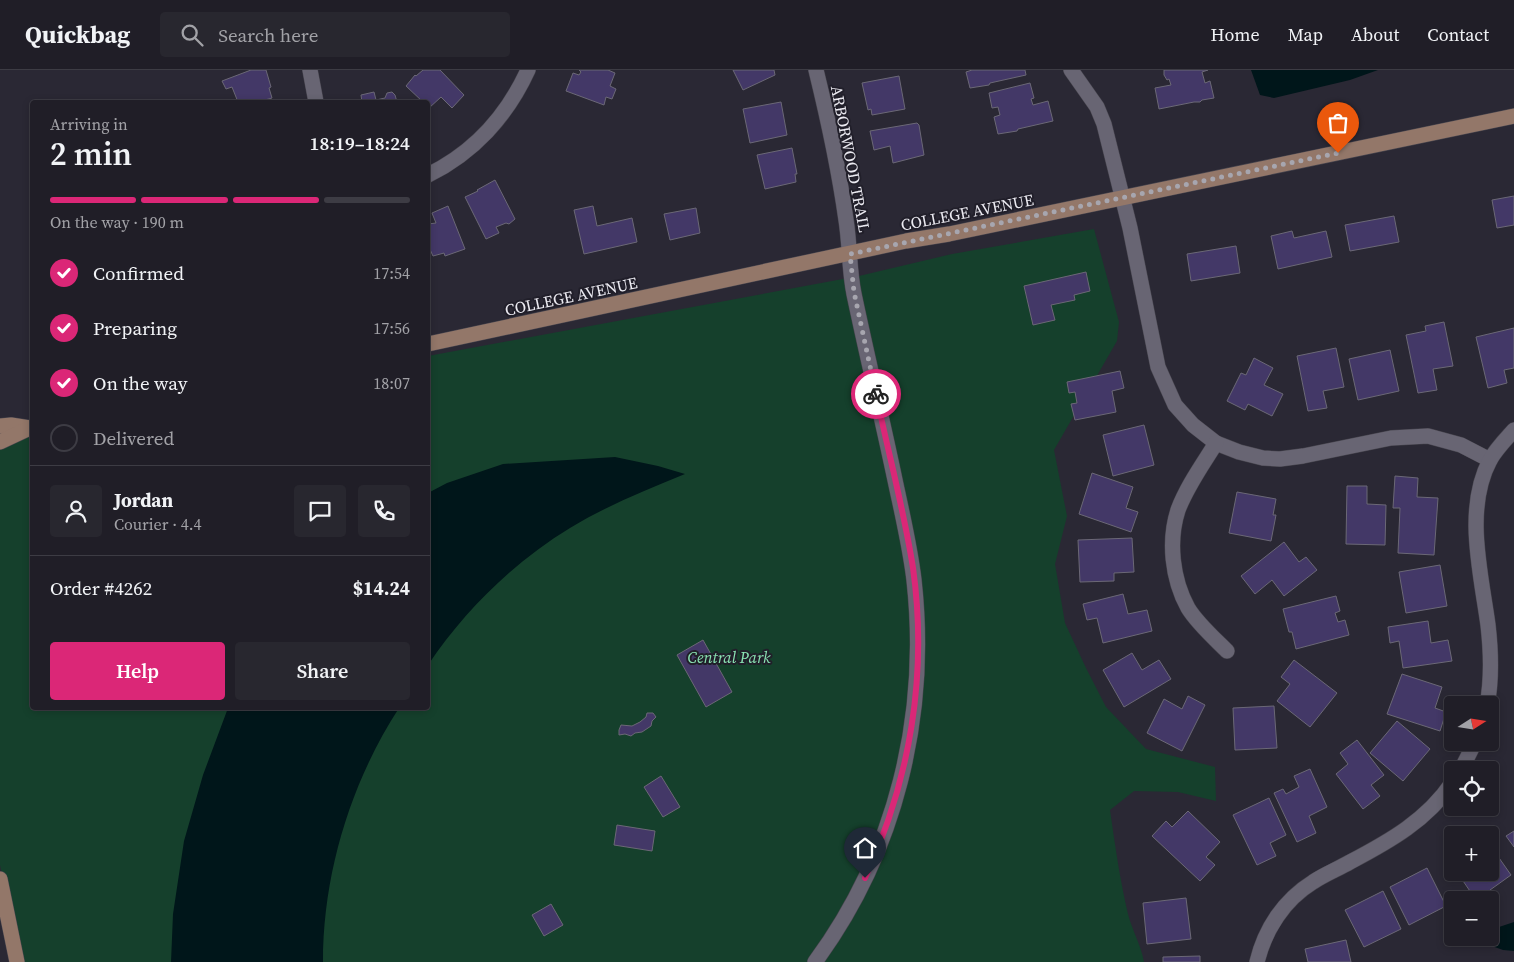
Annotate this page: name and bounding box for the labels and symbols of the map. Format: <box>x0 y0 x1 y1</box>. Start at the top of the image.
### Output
street label: ARBORWOOD TRAIL <box>826 84 876 234</box>
pin <box>1317 102 1359 153</box>
street label: COLLEGE AVENUE <box>899 188 1036 236</box>
street label: COLLEGE AVENUE <box>503 271 640 321</box>
courier <box>851 369 901 419</box>
park label: Central Park <box>687 646 771 668</box>
north arrow <box>1444 696 1499 751</box>
pin <box>844 827 886 878</box>

